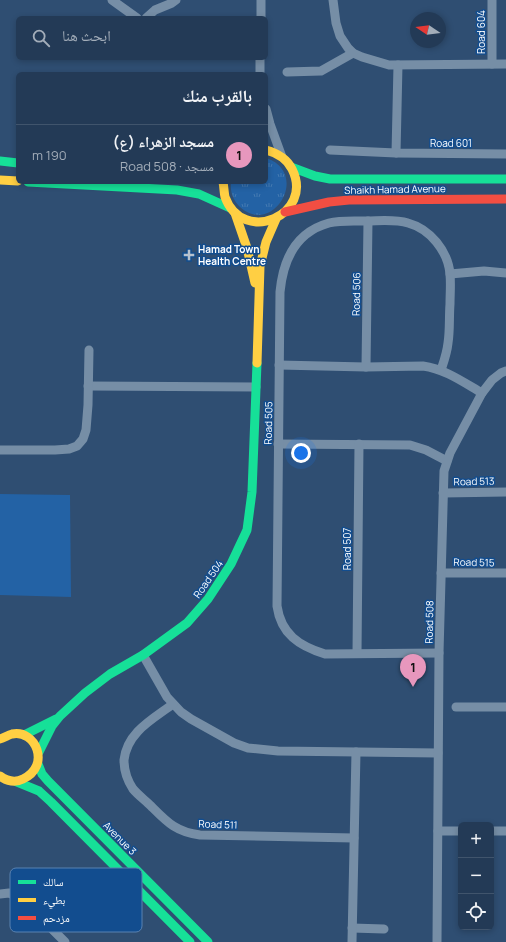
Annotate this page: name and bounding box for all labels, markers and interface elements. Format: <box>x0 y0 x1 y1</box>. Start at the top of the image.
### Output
street label: Road 604 <box>474 10 488 54</box>
north arrow <box>410 12 446 48</box>
search box <box>16 16 268 60</box>
text: ابحث هنا <box>62 25 111 46</box>
icon: search <box>30 27 52 49</box>
text: بالقرب منك <box>182 84 252 107</box>
text: مسجد الزهراء (ع) <box>113 131 214 152</box>
street label: Road 601 <box>430 136 472 150</box>
text: 190 m <box>32 146 67 164</box>
text: 1 <box>236 146 242 164</box>
text: مسجد · Road 508 <box>120 157 214 175</box>
street label: Shaikh Hamad Avenue <box>344 181 446 197</box>
place label: Hamad Town Health Centre <box>198 242 266 268</box>
marker: Hamad Town Health Centre <box>183 249 195 261</box>
street label: Road 506 <box>349 272 363 316</box>
street label: Road 505 <box>261 401 275 445</box>
your location <box>291 443 311 463</box>
street label: Road 513 <box>453 474 495 488</box>
street label: Road 507 <box>340 528 354 570</box>
street label: Road 515 <box>453 555 495 569</box>
street label: Road 504 <box>190 557 226 601</box>
street label: Road 508 <box>422 600 436 644</box>
pin: 1 <box>400 654 426 687</box>
street label: Road 511 <box>198 816 238 832</box>
street label: Avenue 3 <box>100 818 140 858</box>
map controls <box>458 822 494 930</box>
button: + <box>458 822 494 858</box>
button: − <box>458 858 494 894</box>
legend <box>10 868 142 932</box>
text: سالك <box>43 874 63 889</box>
text: بطيء <box>43 892 65 909</box>
button: locate <box>458 894 494 930</box>
text: مزدحم <box>43 910 70 926</box>

